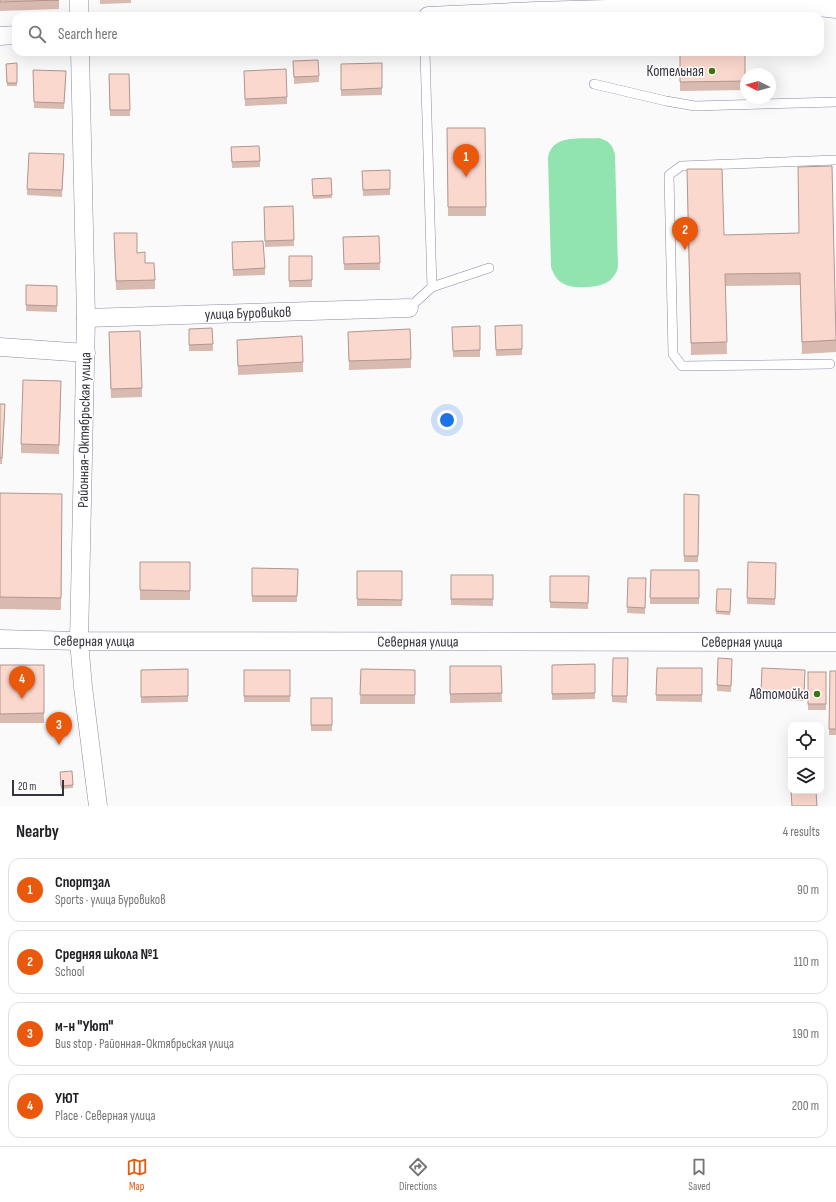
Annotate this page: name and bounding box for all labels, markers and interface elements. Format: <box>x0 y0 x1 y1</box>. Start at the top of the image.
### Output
search box <box>12 12 824 56</box>
icon: search <box>26 23 48 45</box>
text: Search here <box>58 25 118 44</box>
place label: Котельная <box>647 62 704 81</box>
marker: Котельная <box>707 66 717 76</box>
north arrow <box>740 68 776 104</box>
pin: 1 <box>453 144 479 177</box>
pin: 2 <box>672 217 698 250</box>
street label: улица Буровиков <box>204 303 292 324</box>
street label: Районная-Октябрьская улица <box>74 352 95 508</box>
your location <box>437 410 457 430</box>
street label: Северная улица <box>53 631 135 651</box>
street label: Северная улица <box>377 632 459 652</box>
street label: Северная улица <box>701 633 783 652</box>
pin: 4 <box>9 666 35 699</box>
place label: Автомойка <box>748 685 809 704</box>
marker: Автомойка <box>812 689 822 699</box>
pin: 3 <box>46 712 72 745</box>
map controls <box>788 722 824 794</box>
button: locate <box>788 722 824 758</box>
button: layers <box>788 758 824 794</box>
scale bar <box>12 778 64 797</box>
text: 20 m <box>18 780 36 793</box>
text: Nearby <box>16 822 59 842</box>
text: 4 results <box>783 824 820 840</box>
text: Спортзал <box>55 873 110 892</box>
text: 1 <box>27 882 33 898</box>
text: 90 m <box>797 882 819 898</box>
text: Sports · улица Буровиков <box>55 892 166 908</box>
text: Средняя школа №1 <box>55 945 158 964</box>
text: 2 <box>27 954 33 970</box>
text: 110 m <box>794 954 819 970</box>
text: School <box>55 964 85 980</box>
text: м-н "Уют" <box>55 1017 113 1036</box>
text: 3 <box>27 1026 33 1042</box>
text: 190 m <box>792 1026 819 1042</box>
text: Bus stop · Районная-Октябрьская улица <box>55 1036 234 1052</box>
text: УЮТ <box>55 1089 79 1108</box>
text: 4 <box>27 1098 33 1114</box>
text: 200 m <box>792 1098 819 1114</box>
text: Place · Северная улица <box>55 1108 155 1124</box>
tab: Map <box>126 1156 148 1193</box>
tab: Directions <box>399 1156 437 1193</box>
tab: Saved <box>688 1156 710 1193</box>

